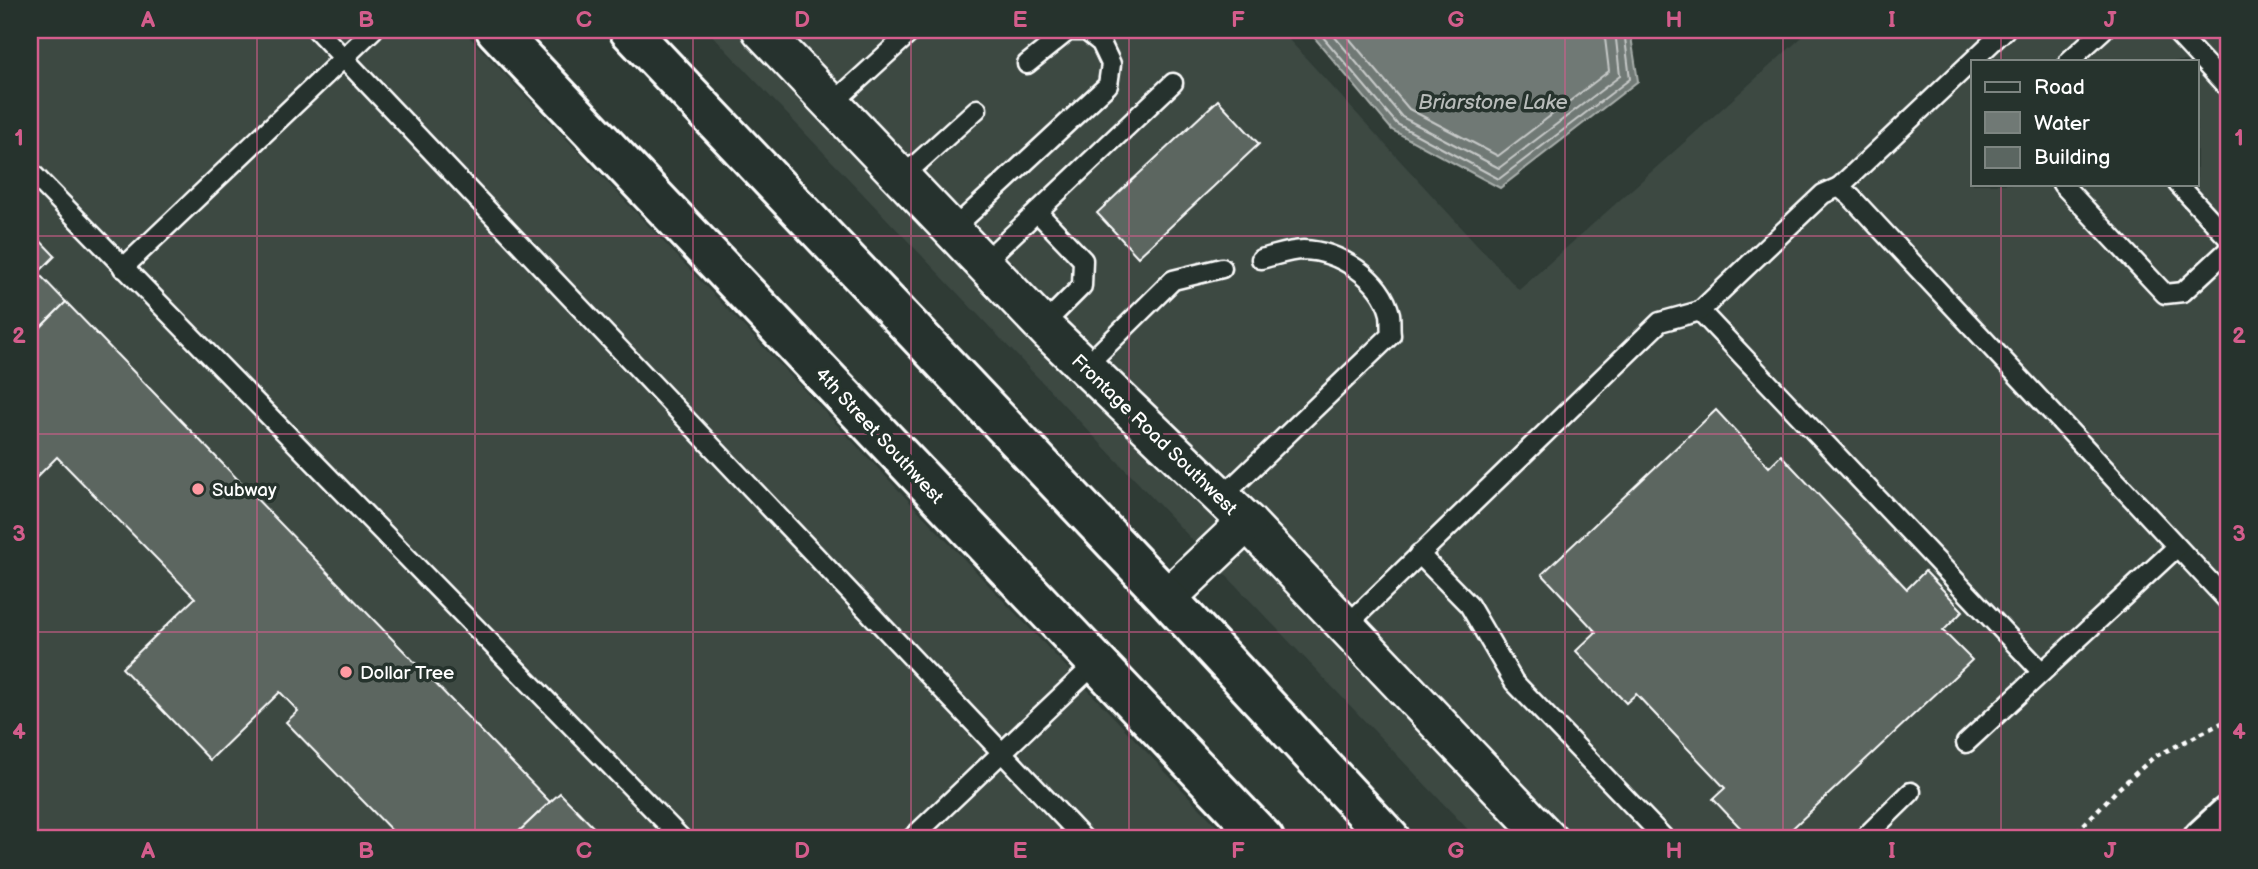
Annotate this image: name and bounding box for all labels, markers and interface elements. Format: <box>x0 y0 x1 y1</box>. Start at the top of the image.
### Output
text: A <box>140 6 156 34</box>
text: B <box>358 6 374 34</box>
text: C <box>576 6 592 34</box>
text: D <box>794 6 810 34</box>
text: E <box>1013 6 1028 34</box>
text: F <box>1231 6 1245 34</box>
text: G <box>1448 6 1465 34</box>
text: H <box>1665 6 1683 34</box>
text: I <box>1888 6 1896 34</box>
text: J <box>2104 6 2117 34</box>
legend <box>1971 60 2198 186</box>
text: Road <box>2034 75 2085 100</box>
water label: Briarstone Lake <box>1418 90 1568 115</box>
text: Water <box>2034 111 2090 136</box>
text: 1 <box>14 124 24 152</box>
text: 1 <box>2234 124 2244 152</box>
text: Building <box>2034 145 2110 170</box>
text: 2 <box>12 322 26 350</box>
text: 2 <box>2232 322 2246 350</box>
street label: Frontage Road Southwest <box>1066 350 1242 520</box>
street label: 4th Street Southwest <box>810 363 948 509</box>
place label: Subway <box>212 479 277 502</box>
marker: Subway <box>190 481 206 497</box>
text: 3 <box>12 520 26 548</box>
text: 3 <box>2232 520 2246 548</box>
place label: Dollar Tree <box>360 662 454 685</box>
marker: Dollar Tree <box>338 664 354 680</box>
text: 4 <box>12 718 26 746</box>
text: 4 <box>2232 718 2246 746</box>
text: A <box>140 837 156 865</box>
text: B <box>358 837 374 865</box>
text: C <box>576 837 592 865</box>
text: D <box>794 837 810 865</box>
text: E <box>1013 837 1028 865</box>
text: F <box>1231 837 1245 865</box>
text: G <box>1448 837 1465 865</box>
text: H <box>1665 837 1683 865</box>
text: I <box>1888 837 1896 865</box>
text: J <box>2104 837 2117 865</box>

